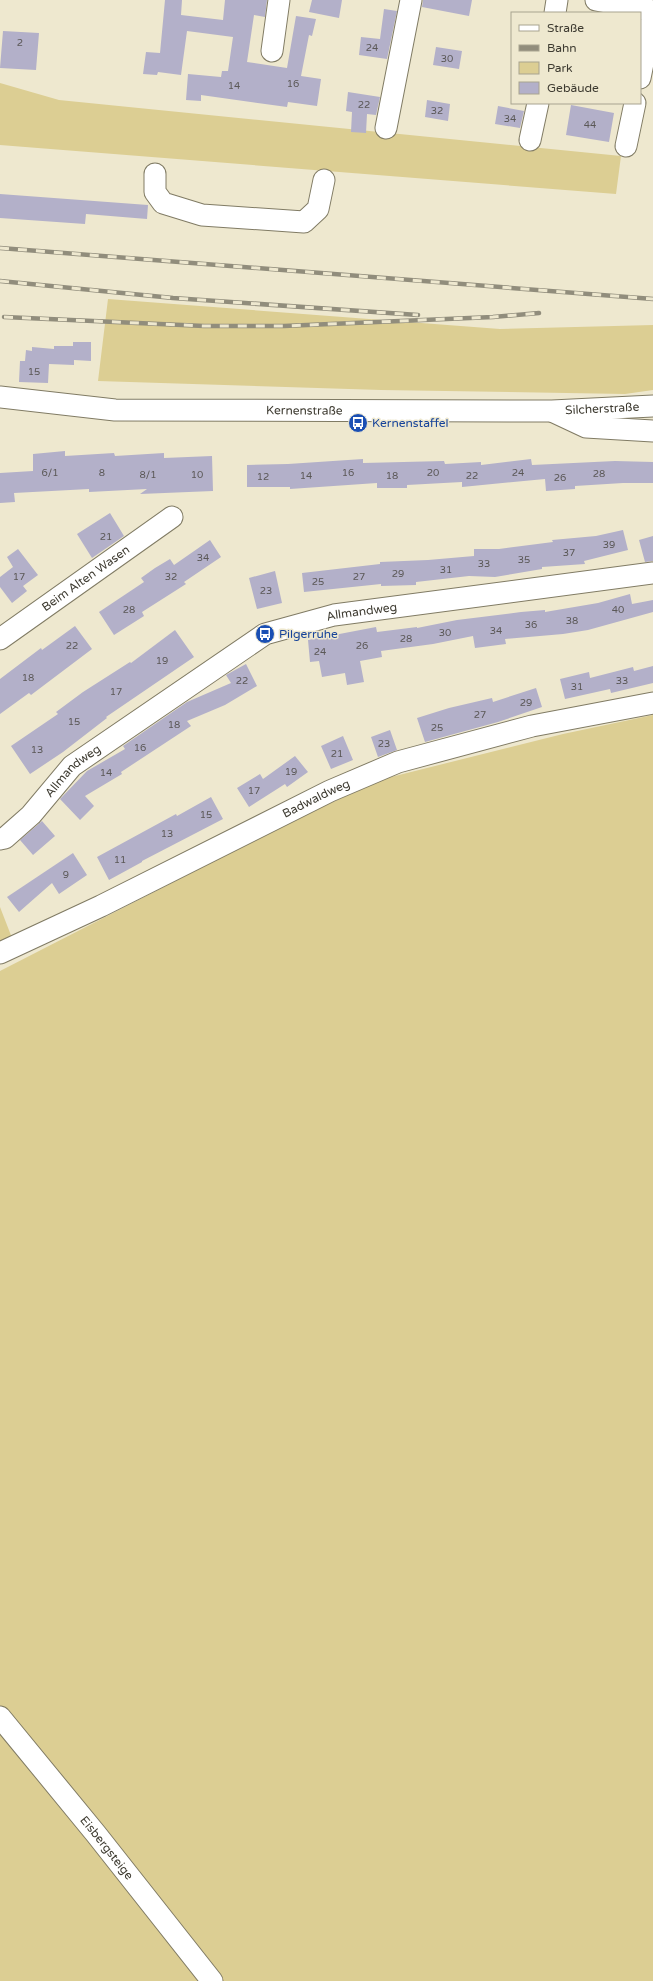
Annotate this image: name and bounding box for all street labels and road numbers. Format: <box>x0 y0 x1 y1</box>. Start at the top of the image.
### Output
street label: Silcherstraße <box>565 400 640 417</box>
street label: Kernenstraße <box>266 403 343 418</box>
street label: Beim Alten Wasen <box>39 542 132 614</box>
street label: Allmandweg <box>325 600 398 624</box>
street label: Allmandweg <box>42 742 103 800</box>
street label: Badwaldweg <box>280 776 352 821</box>
street label: Eisbergsteige <box>77 1813 136 1883</box>

